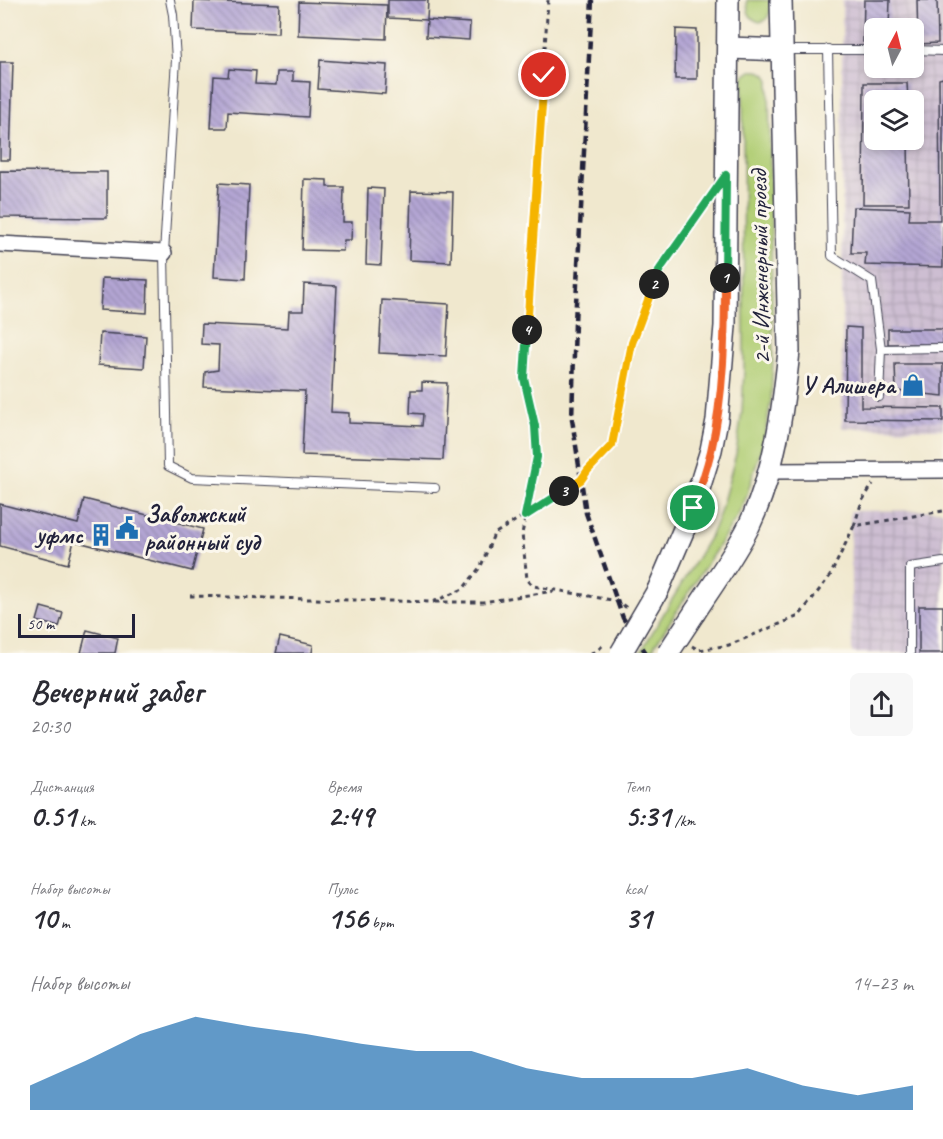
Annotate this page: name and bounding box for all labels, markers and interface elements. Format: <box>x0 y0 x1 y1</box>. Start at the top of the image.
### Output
north arrow <box>864 18 924 78</box>
map controls <box>864 18 924 150</box>
pin <box>518 49 569 100</box>
icon: check <box>527 58 560 91</box>
button: layers <box>864 90 924 150</box>
street label: 2-й Инженерный проезд <box>743 167 777 364</box>
pin: 1 <box>710 263 740 293</box>
text: 1 <box>721 268 729 288</box>
pin: 2 <box>639 269 669 299</box>
text: 2 <box>650 274 658 294</box>
pin: 4 <box>512 315 542 345</box>
text: 4 <box>523 320 531 340</box>
place label: У Алишера <box>801 370 897 400</box>
shop icon: У Алишера <box>900 372 926 398</box>
pin: 3 <box>549 476 579 506</box>
text: 3 <box>560 481 568 501</box>
pin <box>667 482 718 533</box>
icon: arrive <box>676 491 709 524</box>
place label: Заволжский районный суд <box>145 499 262 557</box>
public building icon: Заволжский районный суд <box>114 515 140 541</box>
place label: уфмс <box>34 520 84 550</box>
building icon: уфмс <box>88 522 114 548</box>
scale bar <box>18 611 135 638</box>
text: 50 m <box>27 614 54 634</box>
text: Вечерний забег <box>30 670 203 712</box>
button: share <box>850 673 913 736</box>
text: 20:30 <box>30 714 70 739</box>
text: Дистанция <box>30 777 94 797</box>
text: Время <box>327 777 361 797</box>
text: Темп <box>625 777 650 797</box>
text: 0.51 <box>30 797 76 835</box>
text: 2:49 <box>327 797 373 835</box>
text: 5:31 <box>625 797 671 835</box>
text: km <box>76 811 95 831</box>
text: /km <box>671 811 695 831</box>
text: Набор высоты <box>30 879 109 899</box>
text: Пульс <box>327 879 358 899</box>
text: kcal <box>625 879 646 899</box>
text: 10 <box>30 899 57 937</box>
text: 156 <box>327 899 368 937</box>
text: 31 <box>625 899 652 937</box>
text: m <box>57 913 70 933</box>
text: bpm <box>368 913 394 933</box>
text: Набор высоты <box>30 971 129 996</box>
text: 14–23 m <box>852 971 913 996</box>

